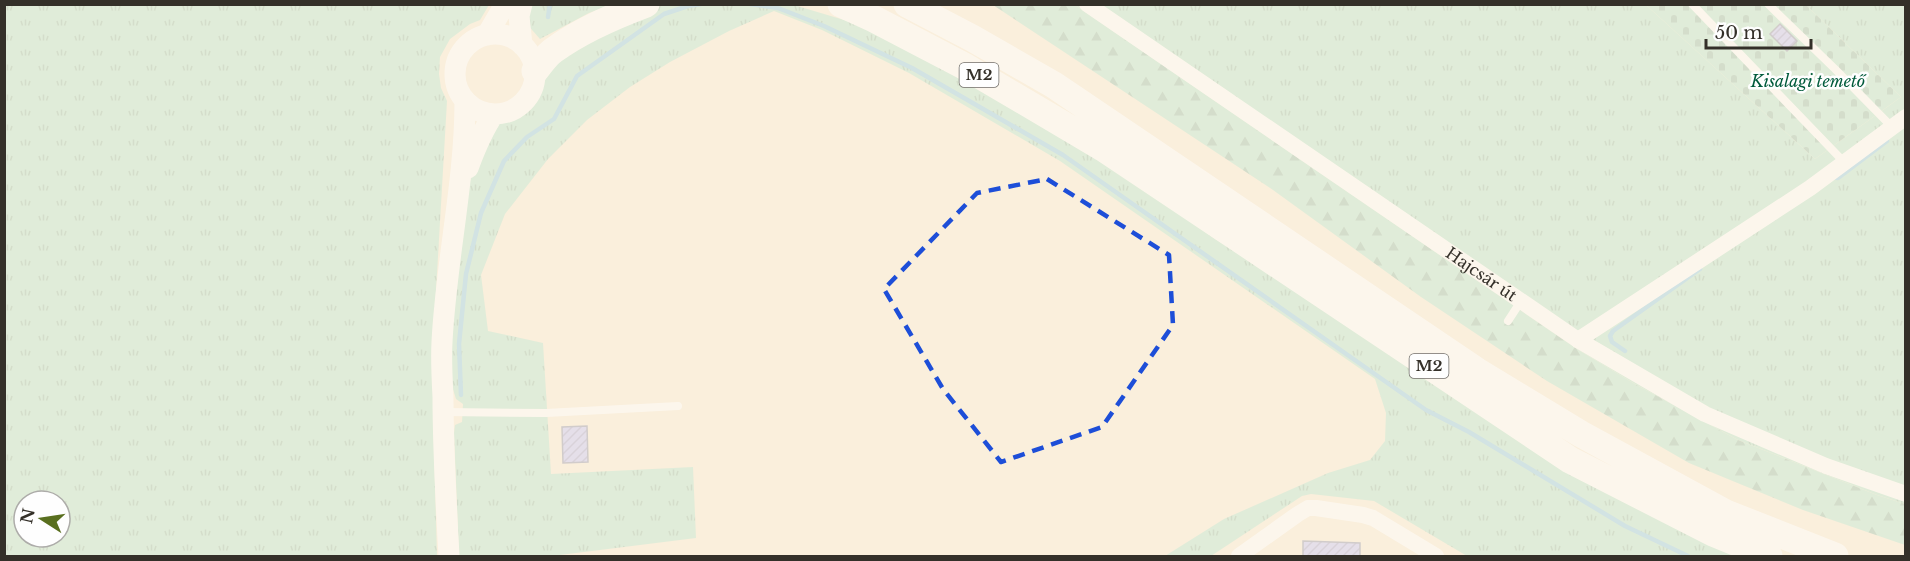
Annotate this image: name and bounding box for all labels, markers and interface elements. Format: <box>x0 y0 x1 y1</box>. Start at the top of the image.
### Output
scale bar <box>1706 12 1811 50</box>
text: 50 m <box>1715 22 1763 44</box>
road number: M2 <box>960 63 998 87</box>
park label: Kisalagi temető <box>1750 71 1867 91</box>
street label: Hajcsár út <box>1442 243 1521 305</box>
road number: M2 <box>1410 354 1448 378</box>
north arrow <box>12 489 72 549</box>
text: N <box>16 506 39 525</box>

